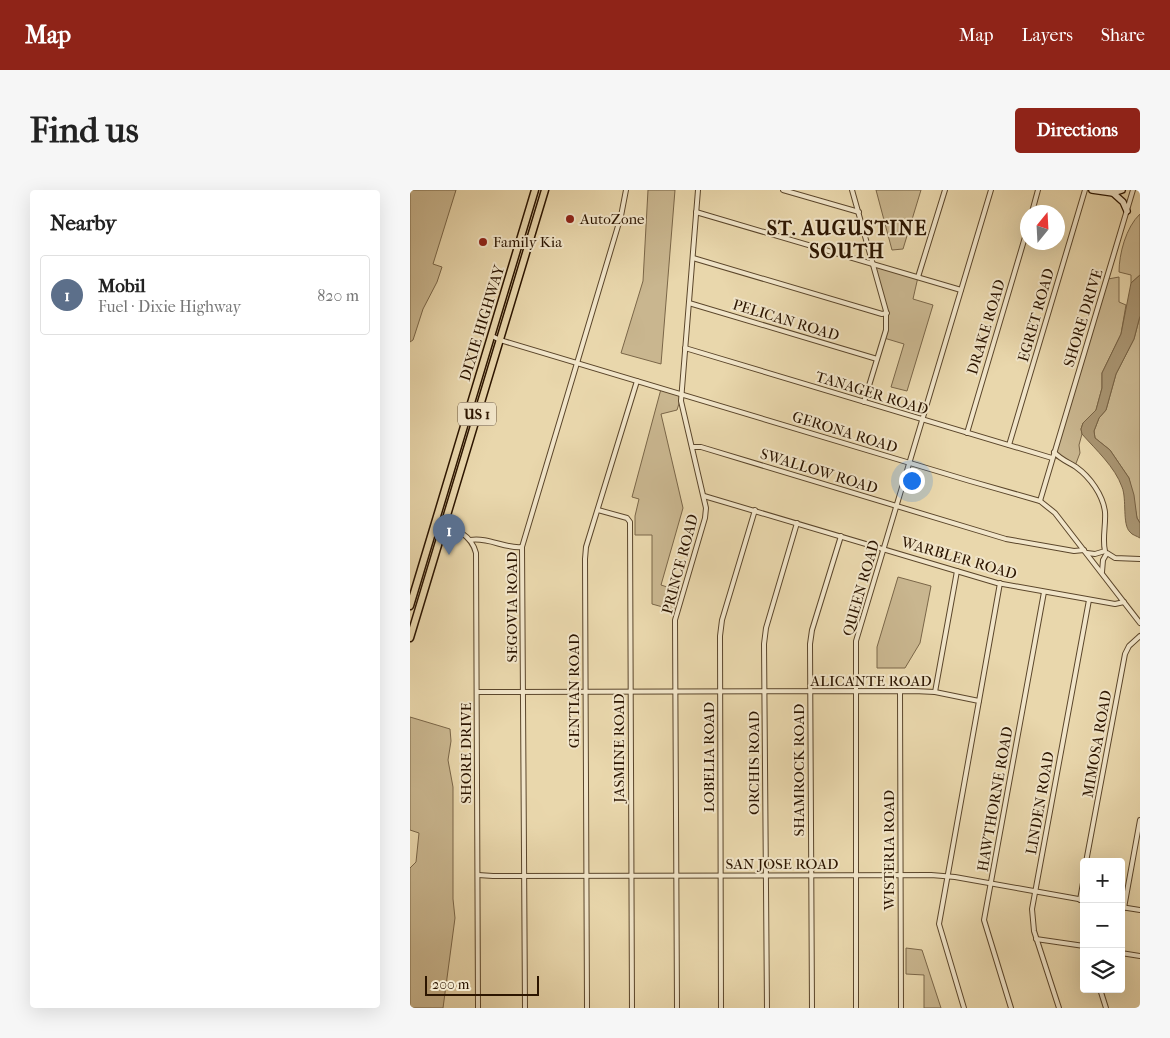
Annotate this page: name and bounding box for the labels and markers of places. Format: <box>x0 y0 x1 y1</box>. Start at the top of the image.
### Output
place label: AutoZone <box>579 210 645 228</box>
marker: AutoZone <box>564 213 576 225</box>
place label: Family Kia <box>493 233 563 251</box>
marker: Family Kia <box>477 236 489 248</box>
pin: 1 <box>433 514 465 555</box>

